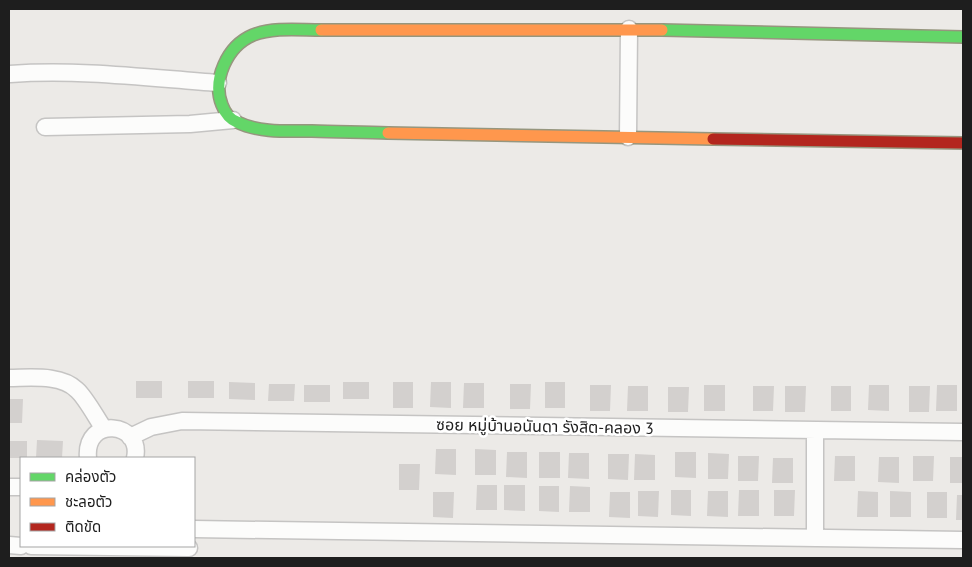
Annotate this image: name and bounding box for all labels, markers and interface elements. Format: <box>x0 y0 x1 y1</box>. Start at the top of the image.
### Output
street label: ซอย หมู่บ้านอนันดา รังสิต-คลอง 3 <box>436 414 654 438</box>
legend <box>20 457 195 547</box>
text: คล่องตัว <box>65 467 116 486</box>
text: ชะลอตัว <box>65 492 112 511</box>
text: ติดขัด <box>65 517 101 536</box>

